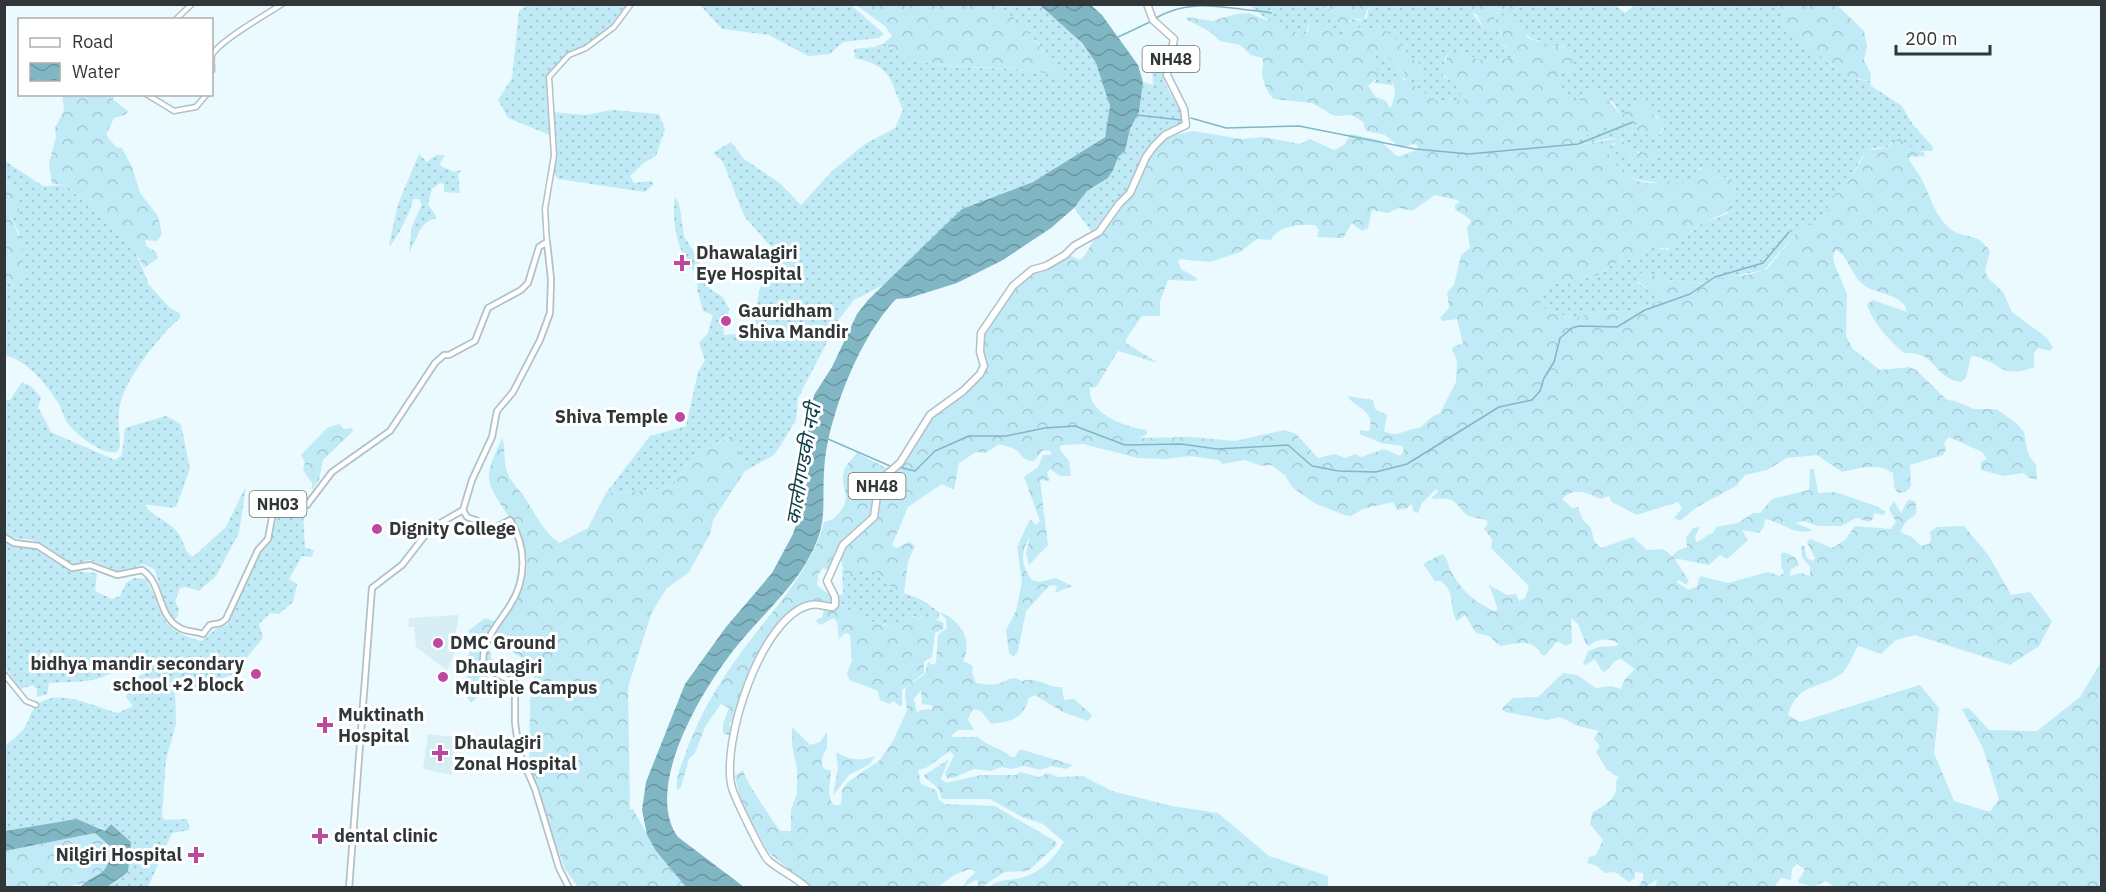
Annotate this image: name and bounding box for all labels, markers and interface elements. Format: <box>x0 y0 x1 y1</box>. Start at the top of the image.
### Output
legend <box>18 18 213 96</box>
scale bar <box>1896 18 1990 56</box>
text: 200 m <box>1905 27 1957 50</box>
text: Road <box>72 30 113 53</box>
road number: NH48 <box>1142 46 1200 72</box>
text: Water <box>72 60 121 83</box>
place label: Dhawalagiri Eye Hospital <box>696 241 802 285</box>
marker: Dhawalagiri Eye Hospital <box>673 254 691 272</box>
place label: Gauridham Shiva Mandir <box>738 299 848 343</box>
marker: Gauridham Shiva Mandir <box>719 314 733 328</box>
water label: कालीगण्डकी नदी <box>779 397 827 527</box>
place label: Shiva Temple <box>555 405 668 428</box>
marker: Shiva Temple <box>673 410 687 424</box>
road number: NH48 <box>848 473 906 499</box>
road number: NH03 <box>250 491 306 517</box>
place label: Dignity College <box>389 517 516 540</box>
marker: Dignity College <box>370 522 384 536</box>
place label: DMC Ground <box>450 631 556 654</box>
marker: DMC Ground <box>431 636 445 650</box>
place label: bidhya mandir secondary school +2 block <box>30 652 245 696</box>
place label: Dhaulagiri Multiple Campus <box>455 655 597 699</box>
marker: bidhya mandir secondary school +2 block <box>249 667 263 681</box>
marker: Dhaulagiri Multiple Campus <box>436 670 450 684</box>
place label: Muktinath Hospital <box>338 703 424 747</box>
marker: Muktinath Hospital <box>316 716 334 734</box>
place label: Dhaulagiri Zonal Hospital <box>454 731 577 775</box>
marker: Dhaulagiri Zonal Hospital <box>431 744 449 762</box>
place label: dental clinic <box>334 824 438 847</box>
marker: dental clinic <box>311 827 329 845</box>
place label: Nilgiri Hospital <box>56 843 183 866</box>
marker: Nilgiri Hospital <box>187 846 205 864</box>

